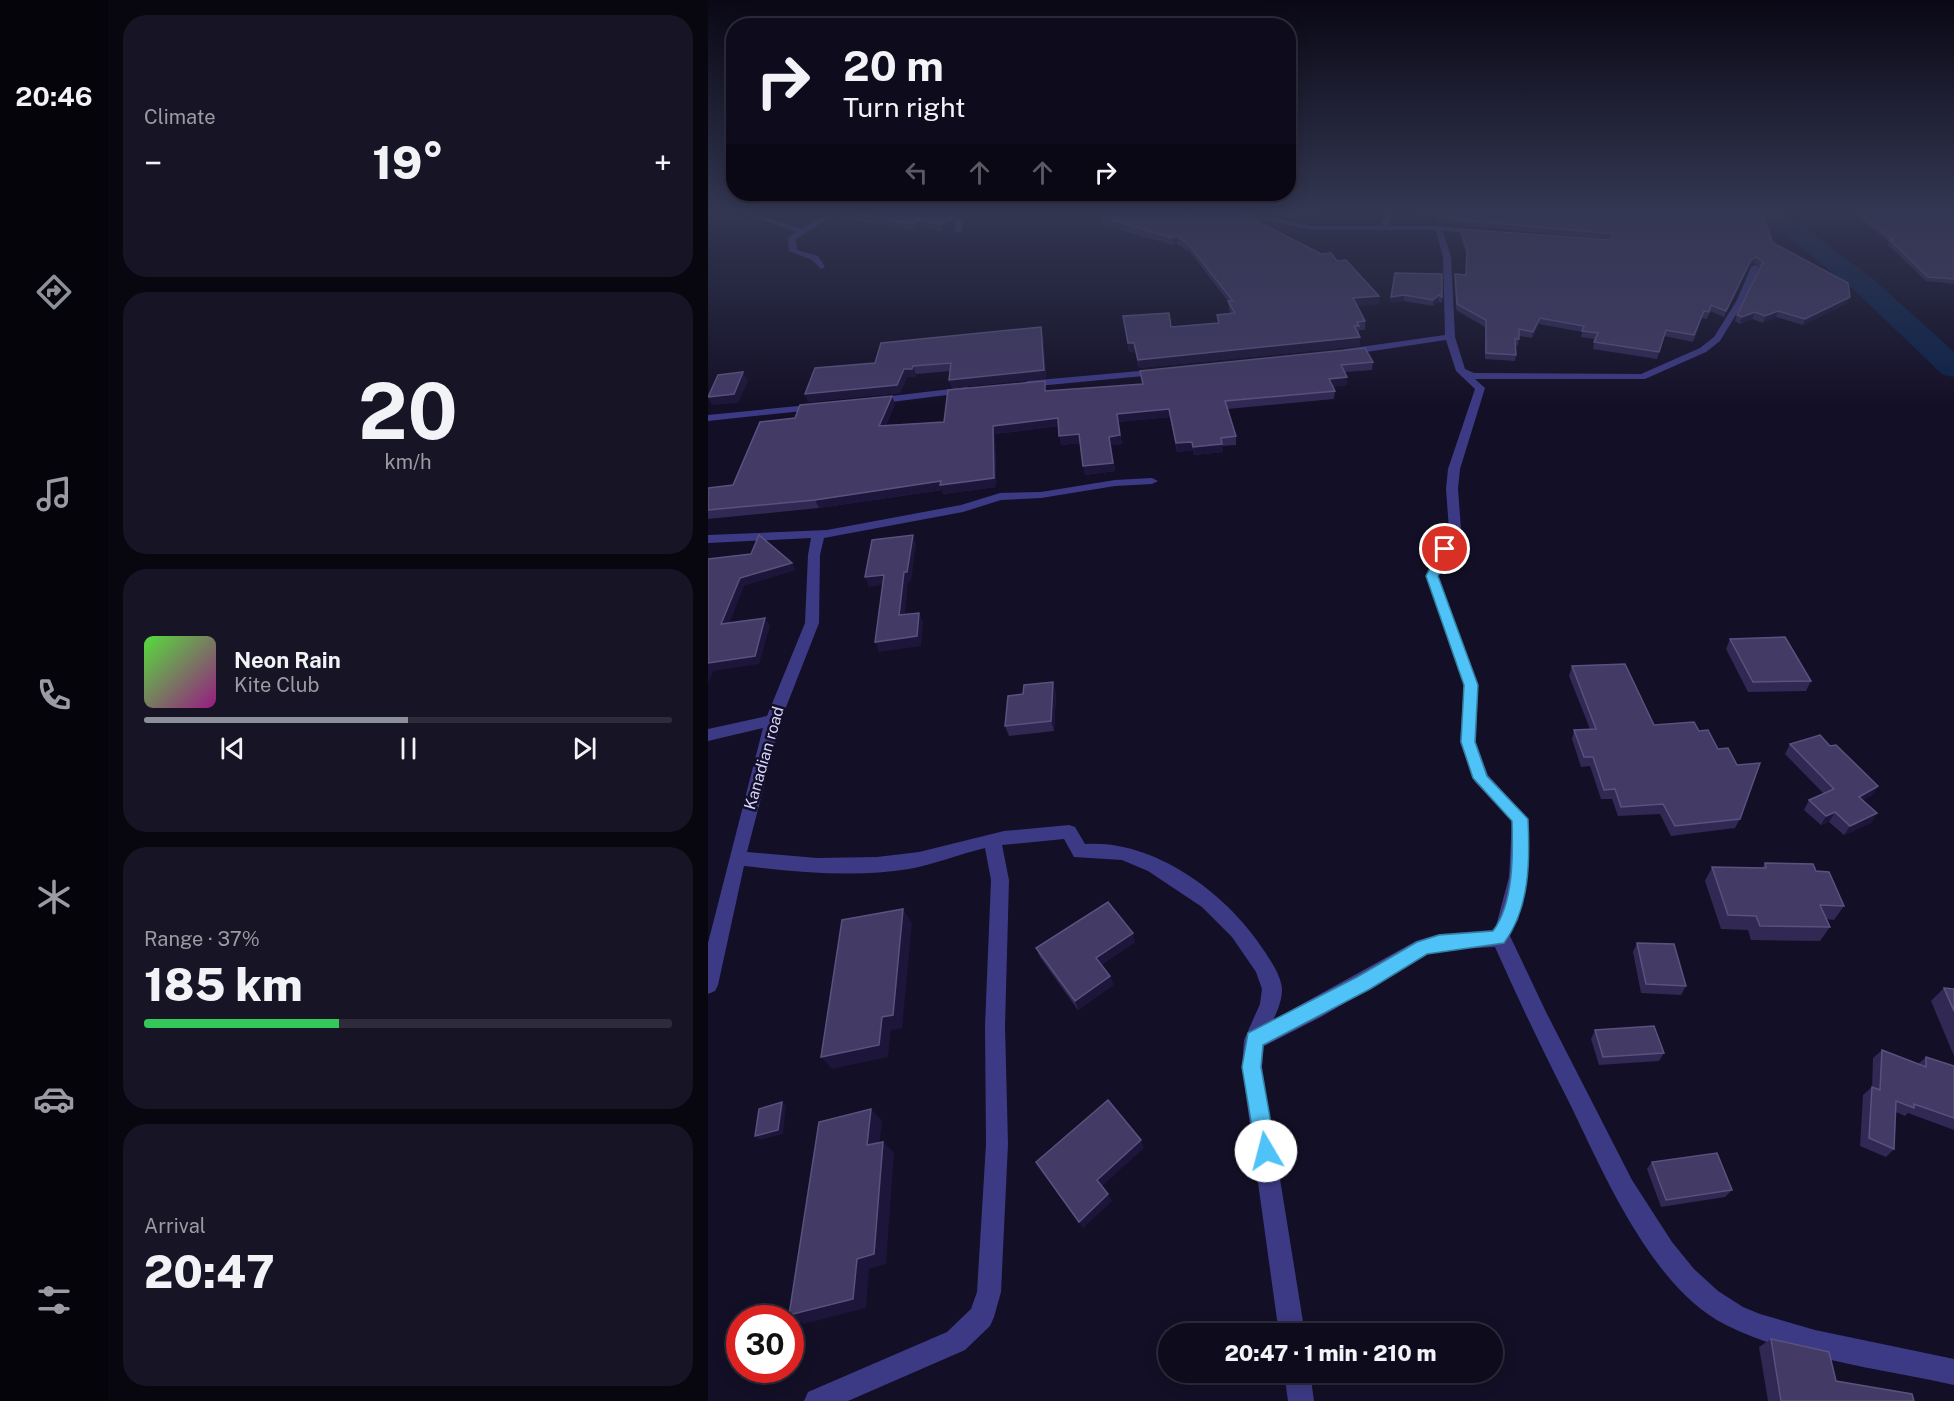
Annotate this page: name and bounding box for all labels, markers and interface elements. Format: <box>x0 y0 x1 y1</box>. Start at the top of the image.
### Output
text: 20 m <box>843 41 944 90</box>
icon: right <box>744 42 822 120</box>
text: 20:46 <box>15 80 93 112</box>
text: Turn right <box>843 91 966 123</box>
text: Climate <box>144 105 216 129</box>
text: 19° <box>372 136 444 189</box>
text: − <box>144 144 162 182</box>
text: + <box>654 144 672 182</box>
icon: left <box>900 156 933 189</box>
icon: ahead <box>963 156 996 189</box>
icon: ahead <box>1026 156 1059 189</box>
icon: right <box>1089 156 1122 189</box>
icon: directions <box>33 271 75 313</box>
text: 20 <box>358 365 458 457</box>
text: km/h <box>384 450 432 474</box>
icon: music <box>33 473 75 515</box>
pin <box>1419 523 1470 574</box>
icon: arrive <box>1428 532 1461 565</box>
text: Neon Rain <box>234 647 341 673</box>
text: Kite Club <box>234 673 319 697</box>
icon: phone <box>33 674 75 716</box>
street label: Kanadian road <box>740 704 788 812</box>
icon: previous <box>216 732 249 765</box>
icon: pause <box>392 732 425 765</box>
icon: next <box>568 732 601 765</box>
icon: climate <box>33 876 75 918</box>
text: Range · 37% <box>144 927 260 951</box>
text: 185 km <box>144 958 303 1011</box>
icon: car <box>33 1078 75 1120</box>
position arrow <box>1234 1119 1298 1183</box>
text: Arrival <box>144 1214 206 1238</box>
text: 20:47 <box>144 1245 275 1298</box>
icon: filters <box>33 1279 75 1321</box>
speed limit sign: 30 <box>726 1305 804 1383</box>
text: 20:47 · 1 min · 210 m <box>1224 1340 1437 1366</box>

